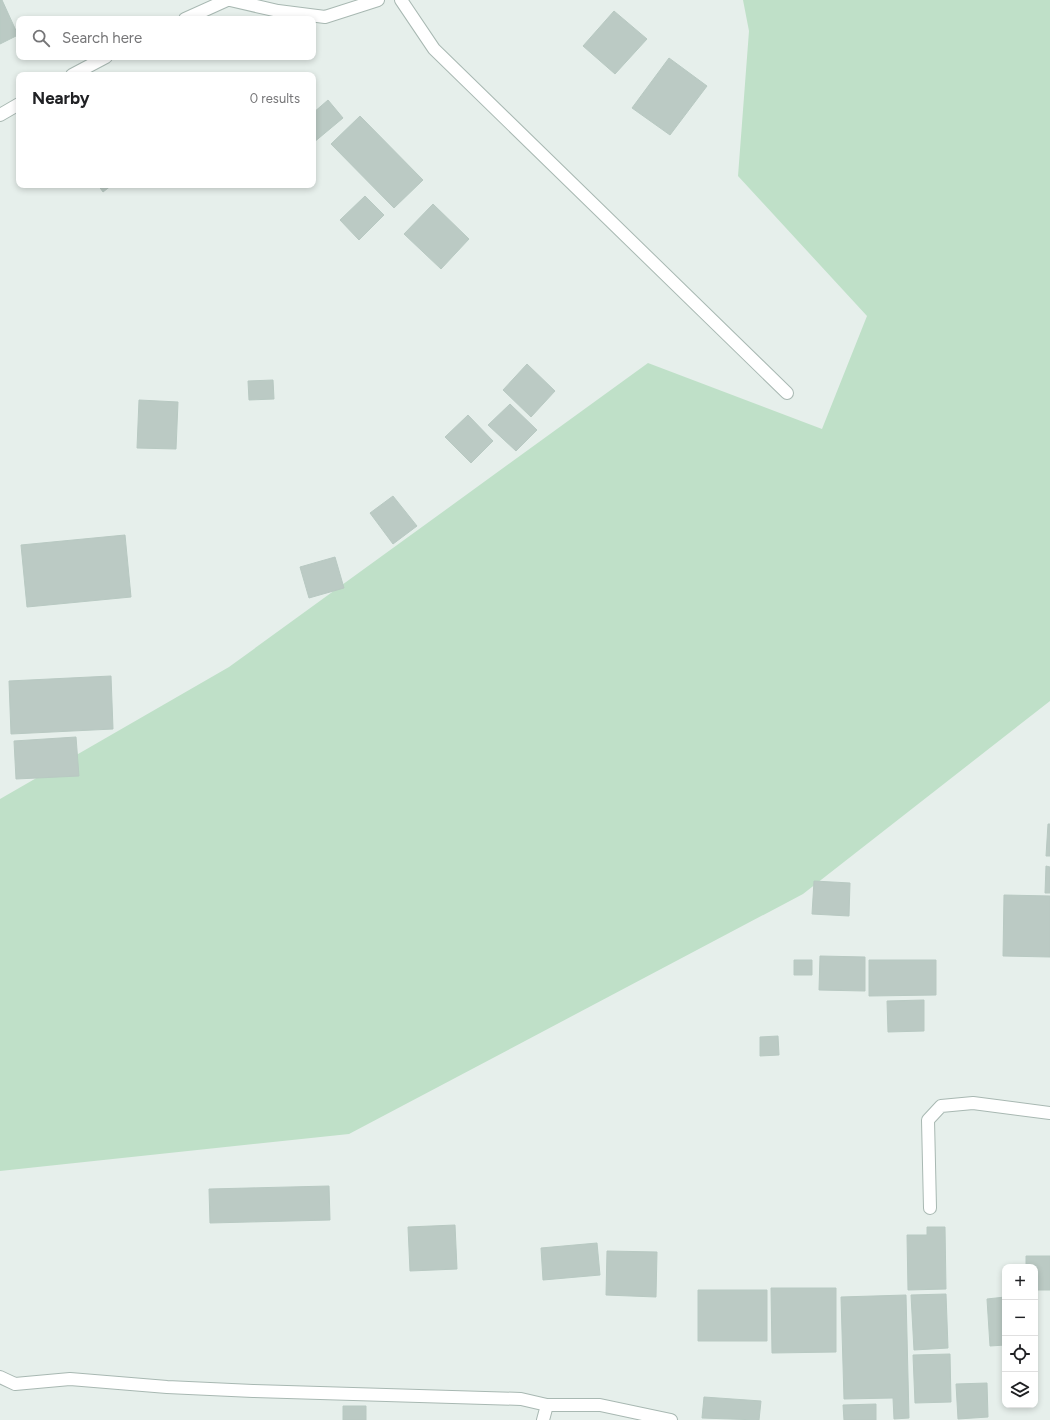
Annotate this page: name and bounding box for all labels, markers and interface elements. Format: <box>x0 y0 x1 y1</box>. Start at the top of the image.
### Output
search box <box>16 16 316 60</box>
icon: search <box>30 27 52 49</box>
text: Search here <box>62 29 142 47</box>
text: Nearby <box>32 88 90 108</box>
text: 0 results <box>250 91 300 106</box>
map controls <box>1002 1264 1038 1408</box>
button: + <box>1002 1264 1038 1300</box>
button: − <box>1002 1300 1038 1336</box>
button: locate <box>1002 1336 1038 1372</box>
button: layers <box>1002 1372 1038 1408</box>

